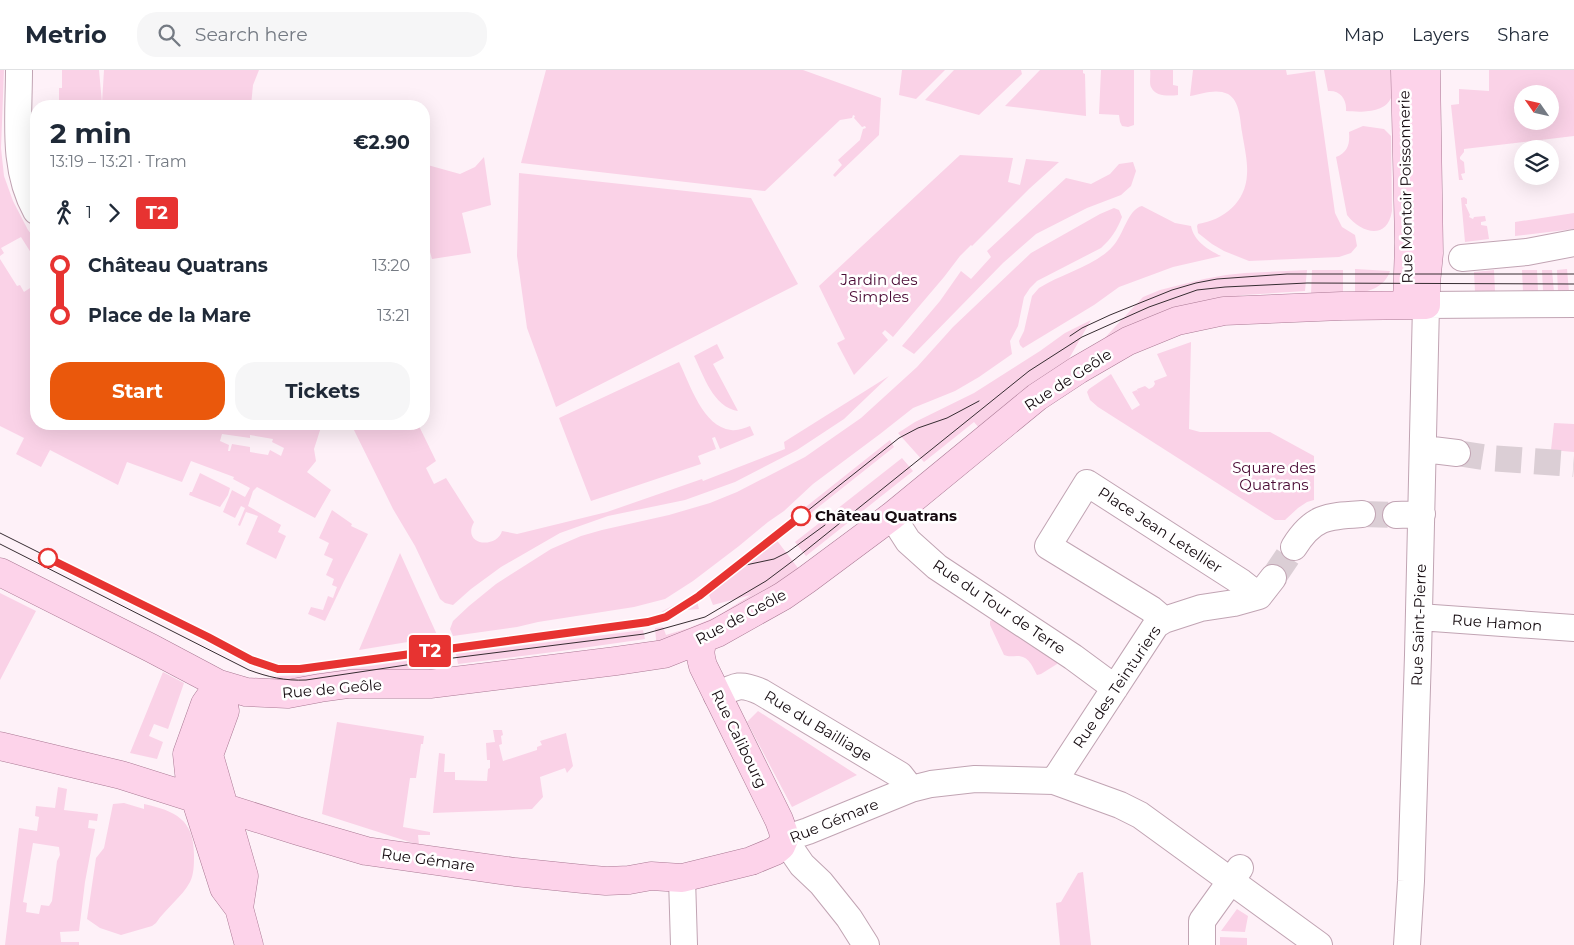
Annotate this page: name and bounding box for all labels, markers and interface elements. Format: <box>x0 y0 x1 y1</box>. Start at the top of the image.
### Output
search box <box>137 12 487 57</box>
text: Metrio <box>25 20 107 49</box>
icon: search <box>155 21 183 49</box>
text: Search here <box>195 23 308 46</box>
text: Map <box>1344 24 1384 46</box>
text: Layers <box>1412 24 1469 46</box>
text: Share <box>1497 24 1549 46</box>
north arrow <box>1514 85 1559 130</box>
map controls <box>1514 85 1559 185</box>
street label: Rue Montoir Poissonnerie <box>1394 90 1417 284</box>
text: 2 min <box>50 116 132 150</box>
text: €2.90 <box>353 131 410 154</box>
button: layers <box>1514 140 1559 185</box>
text: 13:19 – 13:21 · Tram <box>50 152 187 171</box>
icon: walk <box>50 199 78 227</box>
icon: forward <box>100 199 128 227</box>
text: T2 <box>146 202 168 224</box>
text: 1 <box>86 203 92 222</box>
text: Château Quatrans <box>88 254 268 277</box>
text: 13:20 <box>372 256 410 275</box>
park label: Jardin des Simples <box>839 270 918 306</box>
text: Place de la Mare <box>88 304 251 327</box>
text: 13:21 <box>377 306 410 325</box>
street label: Rue de Geôle <box>1021 344 1115 415</box>
button: Start <box>50 362 225 420</box>
button: Tickets <box>235 362 410 420</box>
park label: Square des Quatrans <box>1232 458 1316 494</box>
street label: Place Jean Letellier <box>1095 482 1226 577</box>
marker: Château Quatrans <box>791 506 811 526</box>
place label: Château Quatrans <box>815 506 957 525</box>
unlabelled marker <box>38 548 58 568</box>
street label: Rue du Tour de Terre <box>929 555 1069 658</box>
street label: Rue Saint-Pierre <box>1407 563 1430 687</box>
street label: Rue de Geôle <box>692 585 789 648</box>
street label: Rue Hamon <box>1451 610 1543 635</box>
street label: Rue des Teinturiers <box>1068 622 1165 752</box>
line badge: T2 <box>408 635 452 667</box>
text: T2 <box>419 640 441 662</box>
street label: Rue de Geôle <box>281 675 383 702</box>
street label: Rue Calibourg <box>707 686 771 791</box>
street label: Rue du Bailliage <box>761 686 876 765</box>
street label: Rue Gémare <box>787 794 881 847</box>
street label: Rue Gémare <box>380 844 476 875</box>

